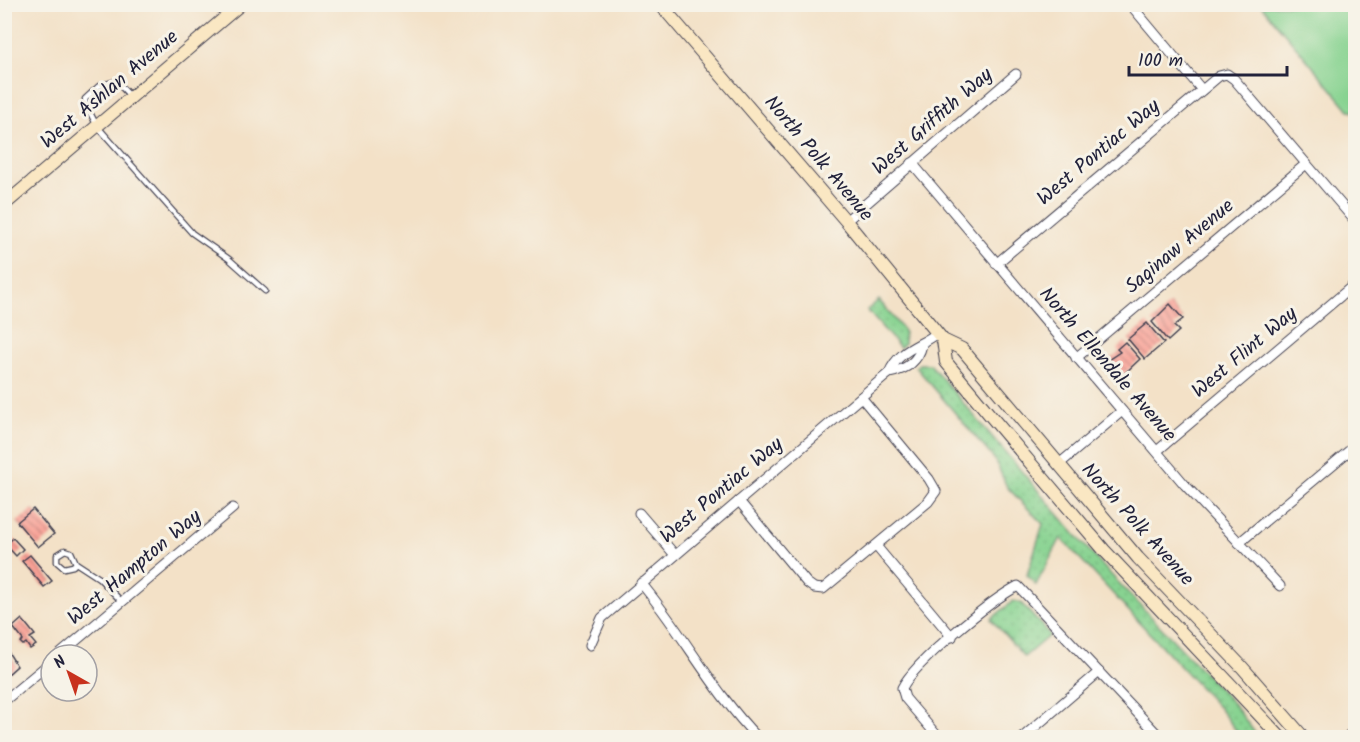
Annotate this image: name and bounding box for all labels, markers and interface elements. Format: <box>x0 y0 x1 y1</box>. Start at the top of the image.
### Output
street label: West Ashlan Avenue <box>34 22 186 158</box>
scale bar <box>1129 39 1286 77</box>
text: 100 m <box>1138 47 1183 76</box>
street label: West Griffith Way <box>865 60 1001 184</box>
street label: North Polk Avenue <box>755 89 881 229</box>
street label: West Pontiac Way <box>1030 91 1168 214</box>
street label: Saginaw Avenue <box>1118 191 1242 303</box>
street label: North Ellendale Avenue <box>1030 280 1184 450</box>
street label: West Flint Way <box>1185 299 1305 407</box>
street label: West Pontiac Way <box>653 429 791 552</box>
street label: North Polk Avenue <box>1073 456 1201 594</box>
street label: West Hampton Way <box>61 502 210 634</box>
north arrow <box>39 643 99 703</box>
text: N <box>48 650 72 675</box>

